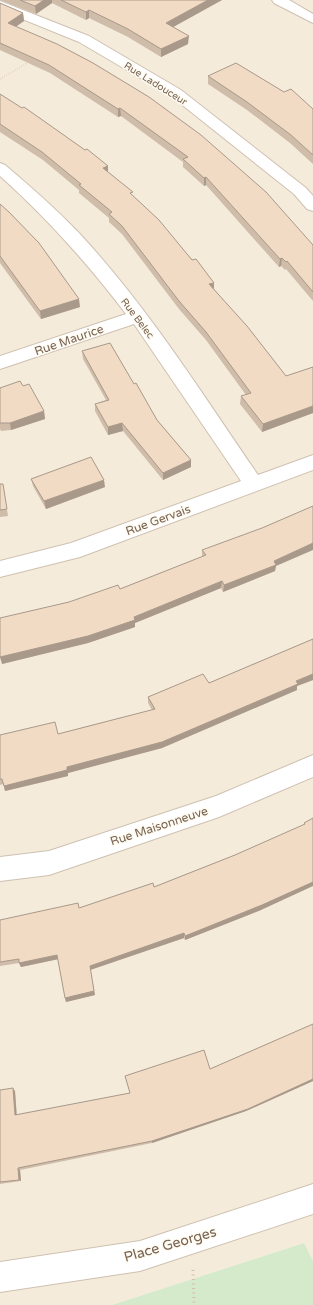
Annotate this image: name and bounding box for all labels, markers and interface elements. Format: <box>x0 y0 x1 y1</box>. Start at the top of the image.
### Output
street label: Rue Ladouceur <box>122 60 189 108</box>
street label: Rue Belec <box>118 296 156 341</box>
street label: Rue Maurice <box>33 322 106 358</box>
street label: Rue Gervais <box>124 502 193 538</box>
street label: Rue Maisonneuve <box>108 804 210 848</box>
street label: Place Georges <box>122 1223 219 1266</box>

